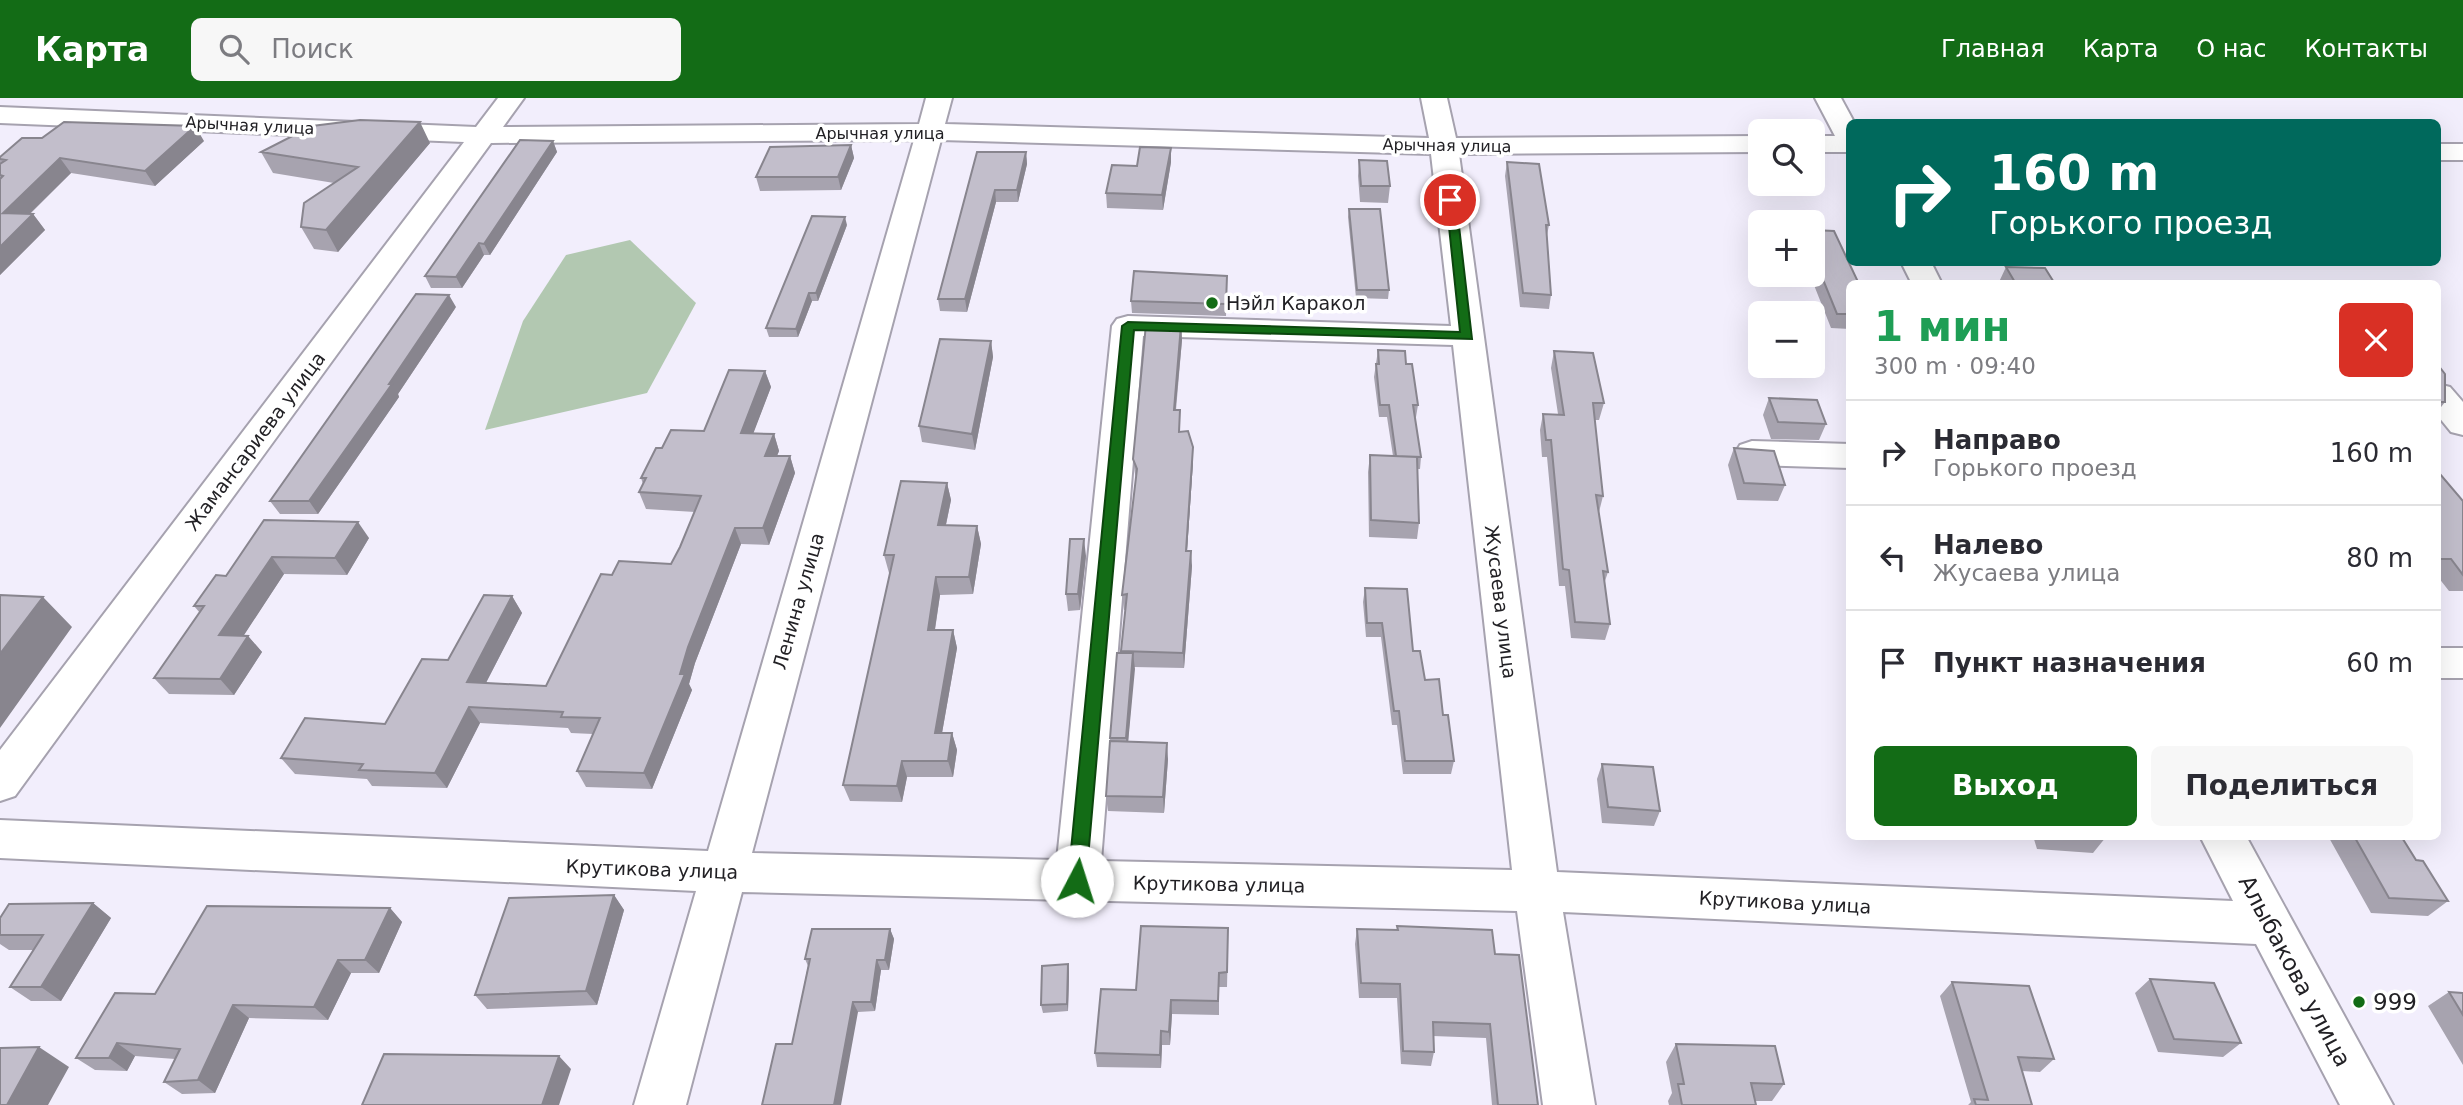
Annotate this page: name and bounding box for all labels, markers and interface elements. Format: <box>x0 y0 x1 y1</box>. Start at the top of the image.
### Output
search box <box>191 18 681 81</box>
text: Карта <box>35 30 149 69</box>
icon: search <box>215 30 253 68</box>
text: Поиск <box>271 34 354 64</box>
text: Главная <box>1941 35 2045 63</box>
text: Карта <box>2083 35 2158 63</box>
text: О нас <box>2196 35 2266 63</box>
text: Контакты <box>2304 35 2428 63</box>
street label: Арычная улица <box>185 113 315 138</box>
map controls <box>1748 119 1825 378</box>
button: search <box>1748 119 1825 196</box>
street label: Арычная улица <box>816 124 944 143</box>
street label: Арычная улица <box>1382 135 1512 156</box>
text: 160 m <box>1989 145 2159 202</box>
icon: right <box>1874 147 1965 238</box>
pin <box>1420 170 1480 230</box>
icon: arrive <box>1431 181 1469 219</box>
text: Горького проезд <box>1989 204 2272 242</box>
button: + <box>1748 210 1825 287</box>
place label: Нэйл Каракол <box>1226 292 1365 314</box>
marker: Нэйл Каракол <box>1204 295 1220 311</box>
button: − <box>1748 301 1825 378</box>
text: 1 мин <box>1874 302 2011 351</box>
button: close <box>2339 303 2413 377</box>
street label: Жамансариева улица <box>181 347 329 535</box>
text: 300 m · 09:40 <box>1874 353 2036 379</box>
text: Направо <box>1933 425 2061 455</box>
icon: right <box>1874 434 1912 472</box>
text: 160 m <box>2330 438 2413 468</box>
text: Горького проезд <box>1933 455 2137 481</box>
street label: Жусаева улица <box>1481 524 1521 680</box>
street label: Ленина улица <box>768 530 828 672</box>
text: Налево <box>1933 530 2043 560</box>
icon: left <box>1874 539 1912 577</box>
text: 80 m <box>2346 543 2413 573</box>
text: Жусаева улица <box>1933 560 2120 586</box>
icon: arrive <box>1874 644 1912 682</box>
text: Пункт назначения <box>1933 648 2206 678</box>
text: 60 m <box>2346 648 2413 678</box>
button: Выход <box>1874 746 2137 826</box>
button: Поделиться <box>2151 746 2413 826</box>
position arrow <box>1040 844 1114 918</box>
street label: Крутикова улица <box>565 855 739 883</box>
street label: Крутикова улица <box>1133 871 1305 897</box>
street label: Алыбакова улица <box>2234 871 2356 1071</box>
street label: Крутикова улица <box>1698 887 1872 917</box>
place label: 999 <box>2373 989 2417 1015</box>
marker: 999 <box>2351 994 2367 1010</box>

